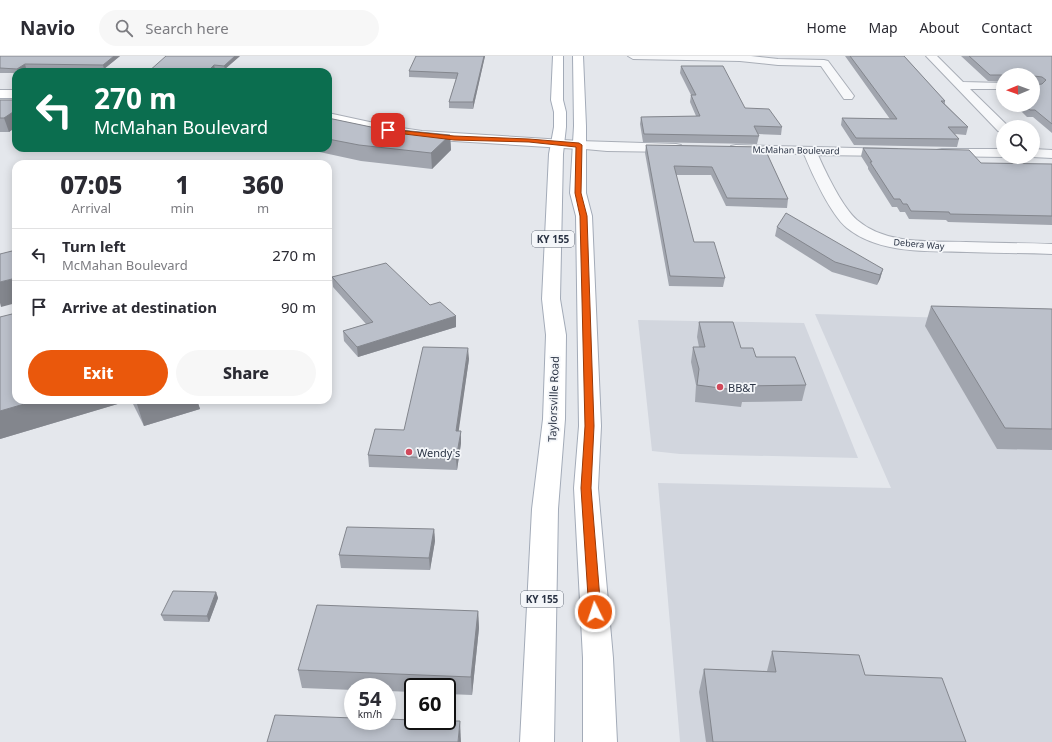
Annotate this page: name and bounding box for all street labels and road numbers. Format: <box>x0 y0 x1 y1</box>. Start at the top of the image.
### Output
street label: McMahan Boulevard <box>752 143 840 157</box>
road number: KY 155 <box>532 231 574 247</box>
street label: Debera Way <box>893 235 945 253</box>
street label: Taylorsville Road <box>544 356 562 442</box>
road number: KY 155 <box>521 591 563 607</box>

